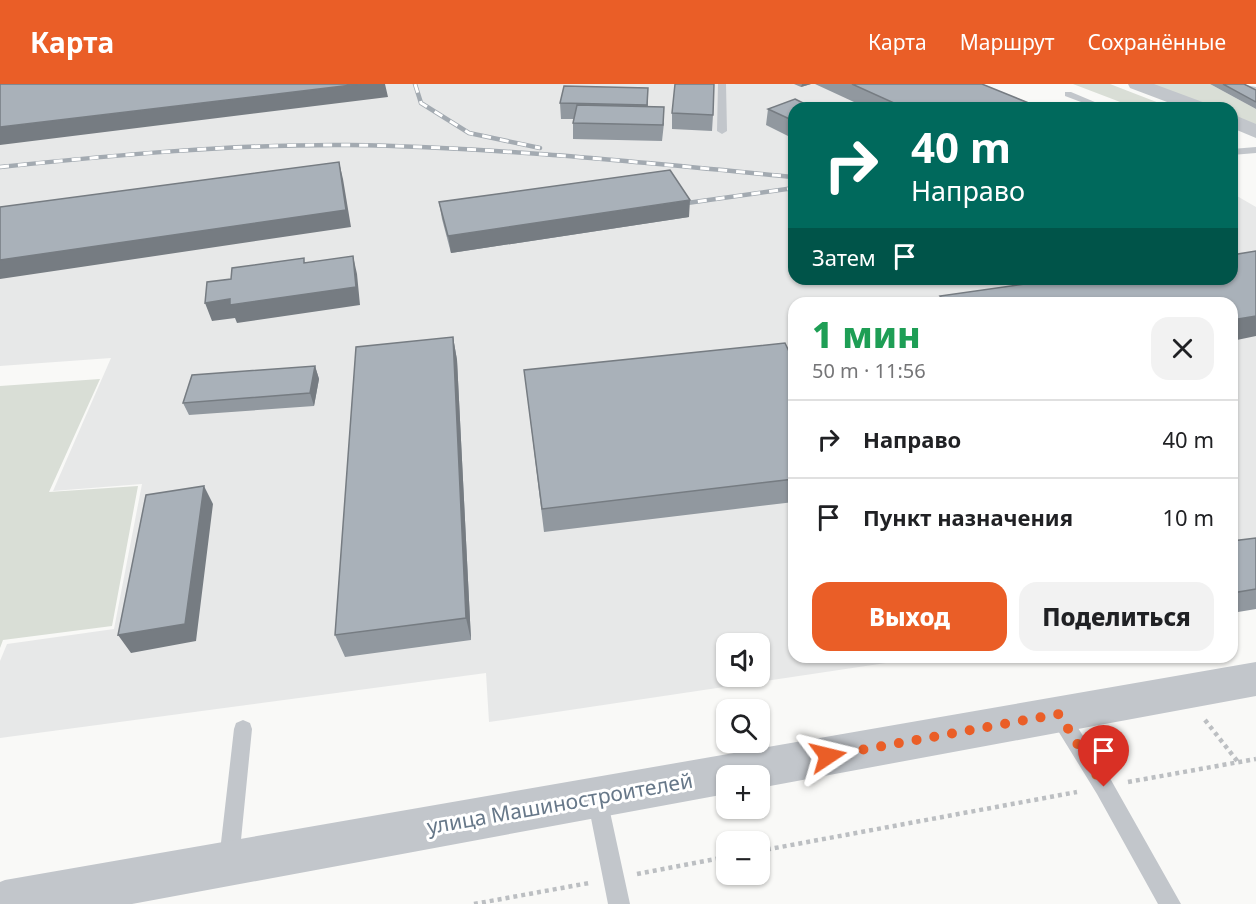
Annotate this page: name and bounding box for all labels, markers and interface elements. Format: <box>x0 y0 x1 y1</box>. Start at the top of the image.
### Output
text: Карта <box>30 23 114 61</box>
text: Карта <box>868 28 927 56</box>
text: Маршрут <box>960 28 1055 56</box>
text: Сохранённые <box>1088 28 1226 56</box>
text: 40 m <box>911 118 1011 175</box>
icon: right <box>812 126 890 204</box>
text: Направо <box>911 172 1025 209</box>
icon: arrive <box>888 240 921 273</box>
text: Затем <box>812 242 876 272</box>
text: 1 мин <box>812 310 921 359</box>
button: close <box>1151 317 1214 380</box>
text: 50 m · 11:56 <box>812 357 926 384</box>
icon: right <box>812 423 845 456</box>
text: Направо <box>863 424 961 454</box>
text: 40 m <box>1163 424 1214 454</box>
icon: arrive <box>812 501 845 534</box>
text: Пункт назначения <box>863 502 1073 532</box>
text: 10 m <box>1163 502 1214 532</box>
button: Выход <box>812 582 1007 651</box>
button: Поделиться <box>1019 582 1214 651</box>
map controls <box>716 633 770 885</box>
button: sound <box>716 633 770 687</box>
button: search <box>716 699 770 753</box>
position arrow <box>796 724 860 788</box>
pin <box>1078 725 1129 787</box>
icon: arrive <box>1087 734 1120 767</box>
button: + <box>716 765 770 819</box>
street label: улица Машиностроителей <box>425 766 695 840</box>
button: − <box>716 831 770 885</box>

